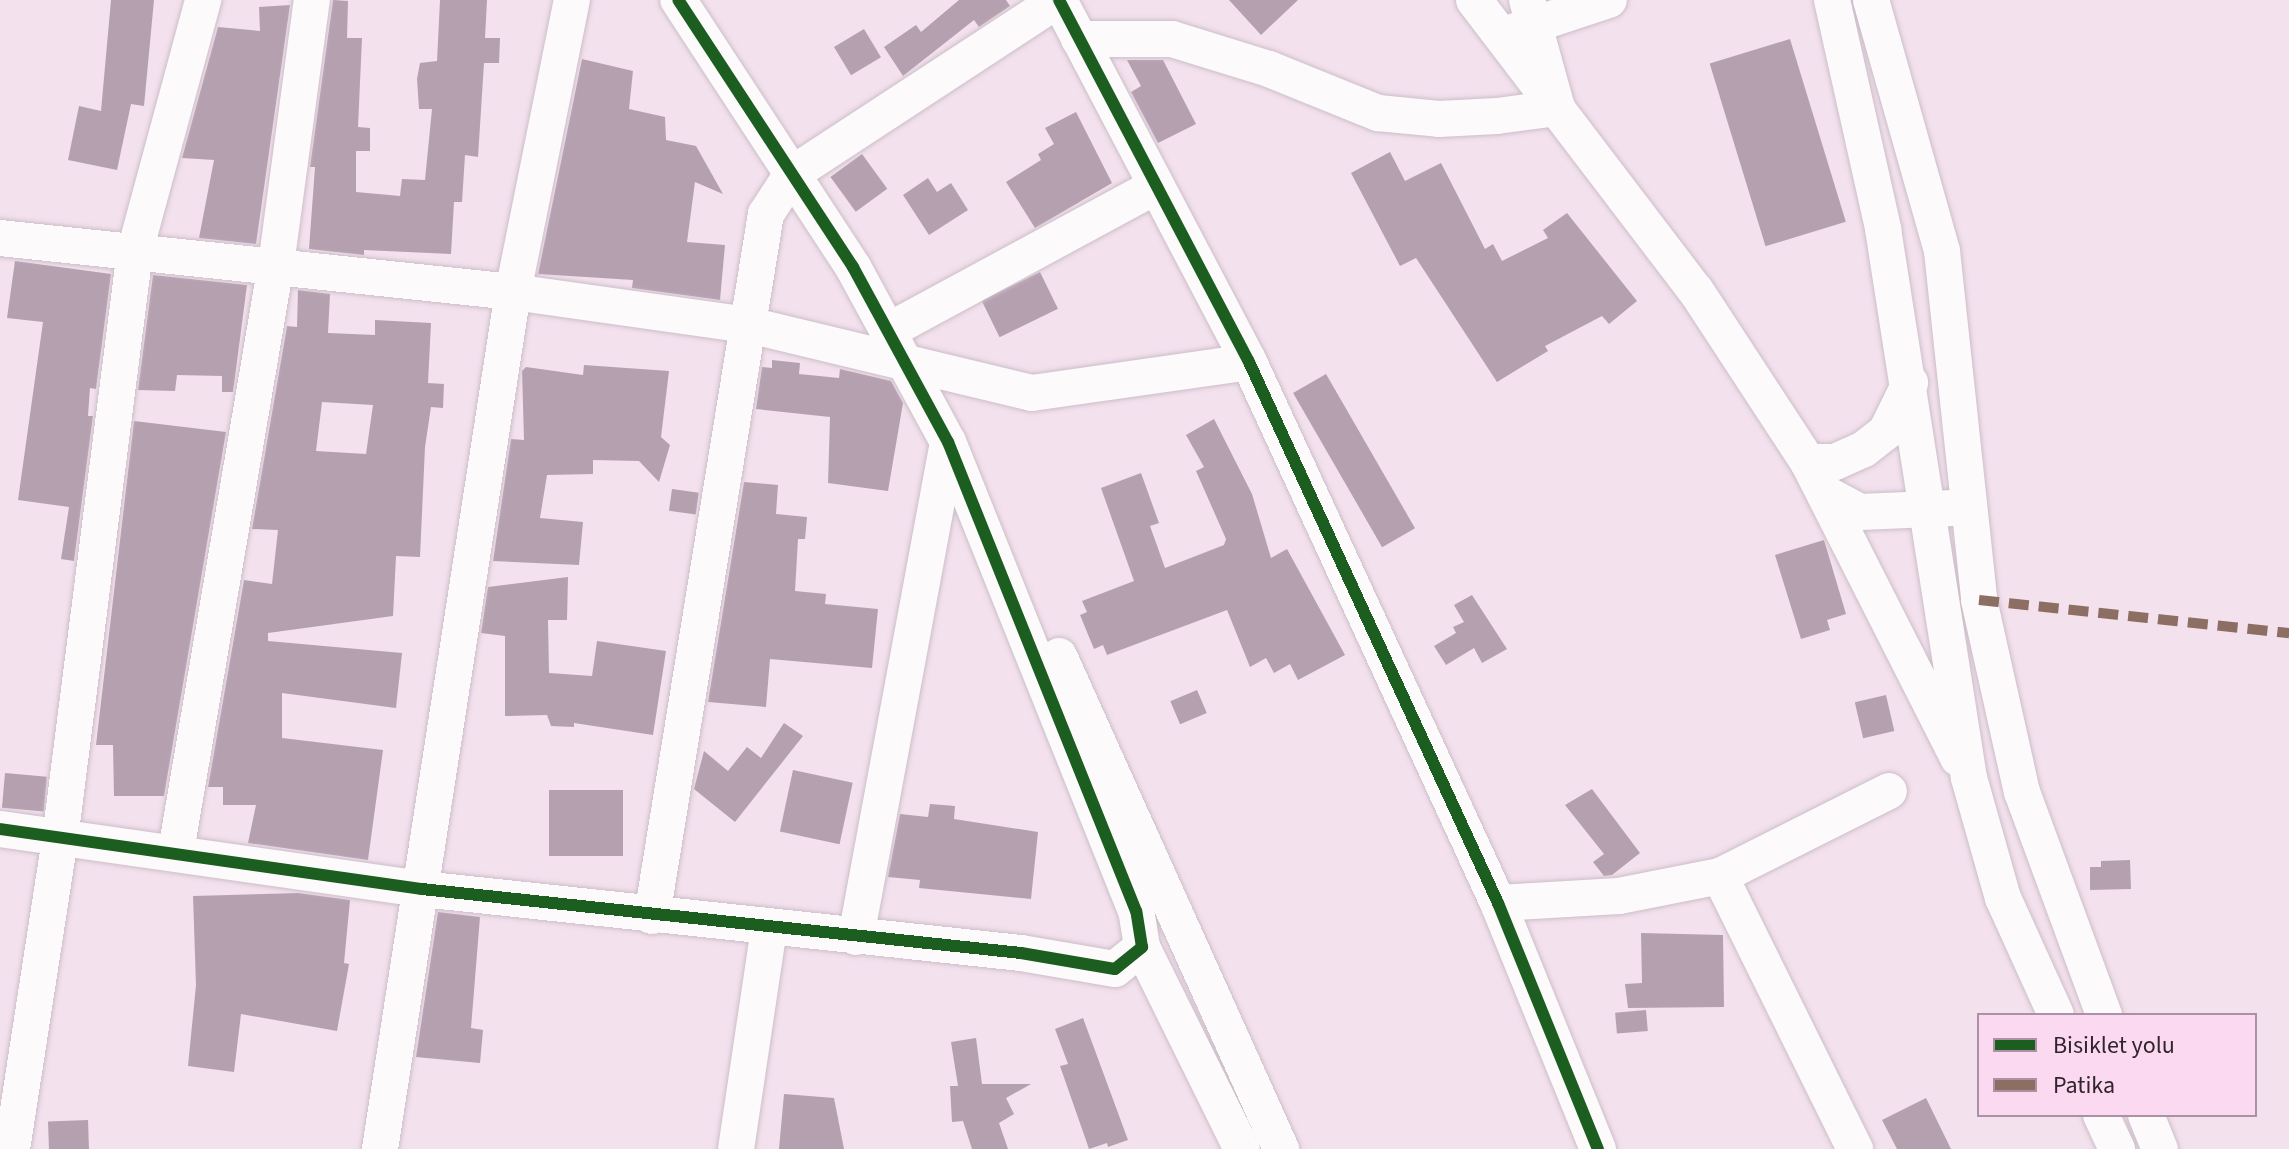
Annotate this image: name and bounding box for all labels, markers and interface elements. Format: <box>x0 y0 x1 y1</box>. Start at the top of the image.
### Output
legend <box>1977 1013 2257 1117</box>
text: Bisiklet yolu <box>2053 1028 2175 1063</box>
text: Patika <box>2053 1068 2115 1103</box>

